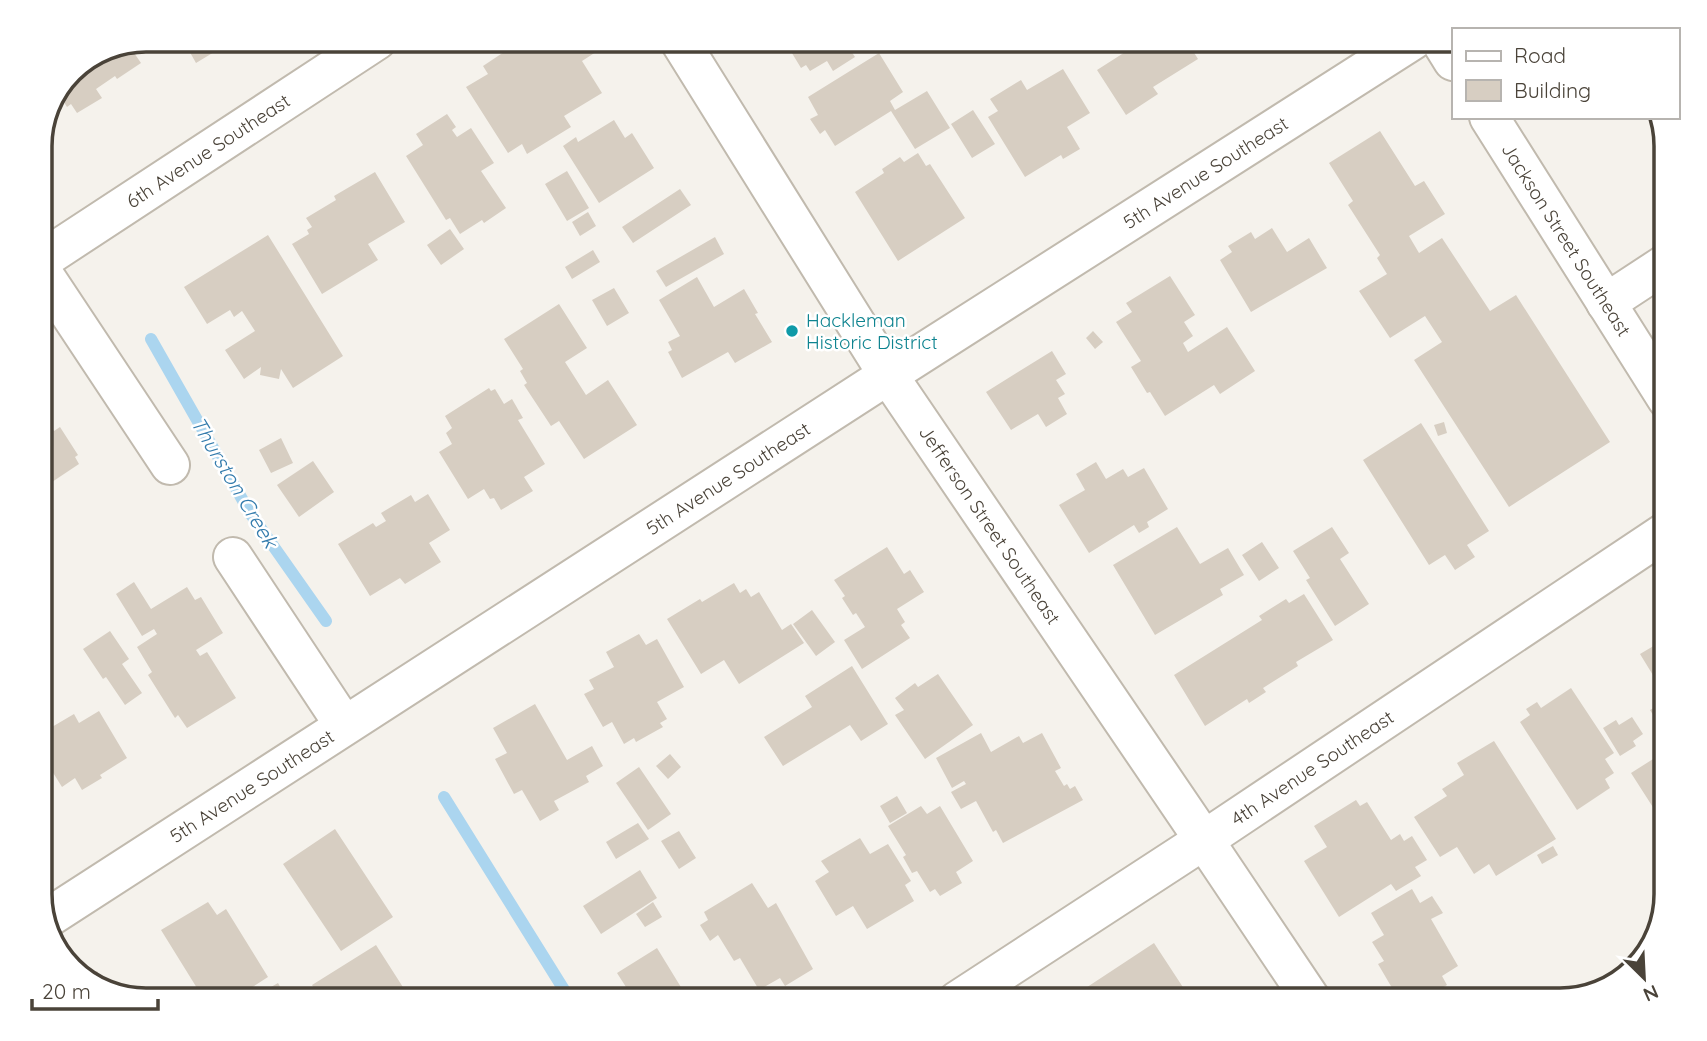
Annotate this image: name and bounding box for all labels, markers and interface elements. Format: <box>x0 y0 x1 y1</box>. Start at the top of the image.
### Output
legend <box>1452 28 1679 119</box>
text: Road <box>1514 42 1566 68</box>
text: Building <box>1514 77 1591 103</box>
street label: 6th Avenue Southeast <box>122 88 294 213</box>
street label: 5th Avenue Southeast <box>1118 111 1292 234</box>
street label: Jackson Street Southeast <box>1496 138 1636 341</box>
place label: Hackleman Historic District <box>806 308 938 354</box>
marker: Hackleman Historic District <box>784 323 800 339</box>
water label: Thurston Creek <box>186 412 285 554</box>
street label: 5th Avenue Southeast <box>641 416 815 540</box>
street label: Jefferson Street Southeast <box>914 421 1066 629</box>
street label: 4th Avenue Southeast <box>1226 705 1398 831</box>
street label: 5th Avenue Southeast <box>165 724 338 848</box>
north arrow <box>1609 943 1679 1013</box>
scale bar <box>32 968 158 1012</box>
text: 20 m <box>42 978 91 1004</box>
text: N <box>1640 980 1662 1007</box>

